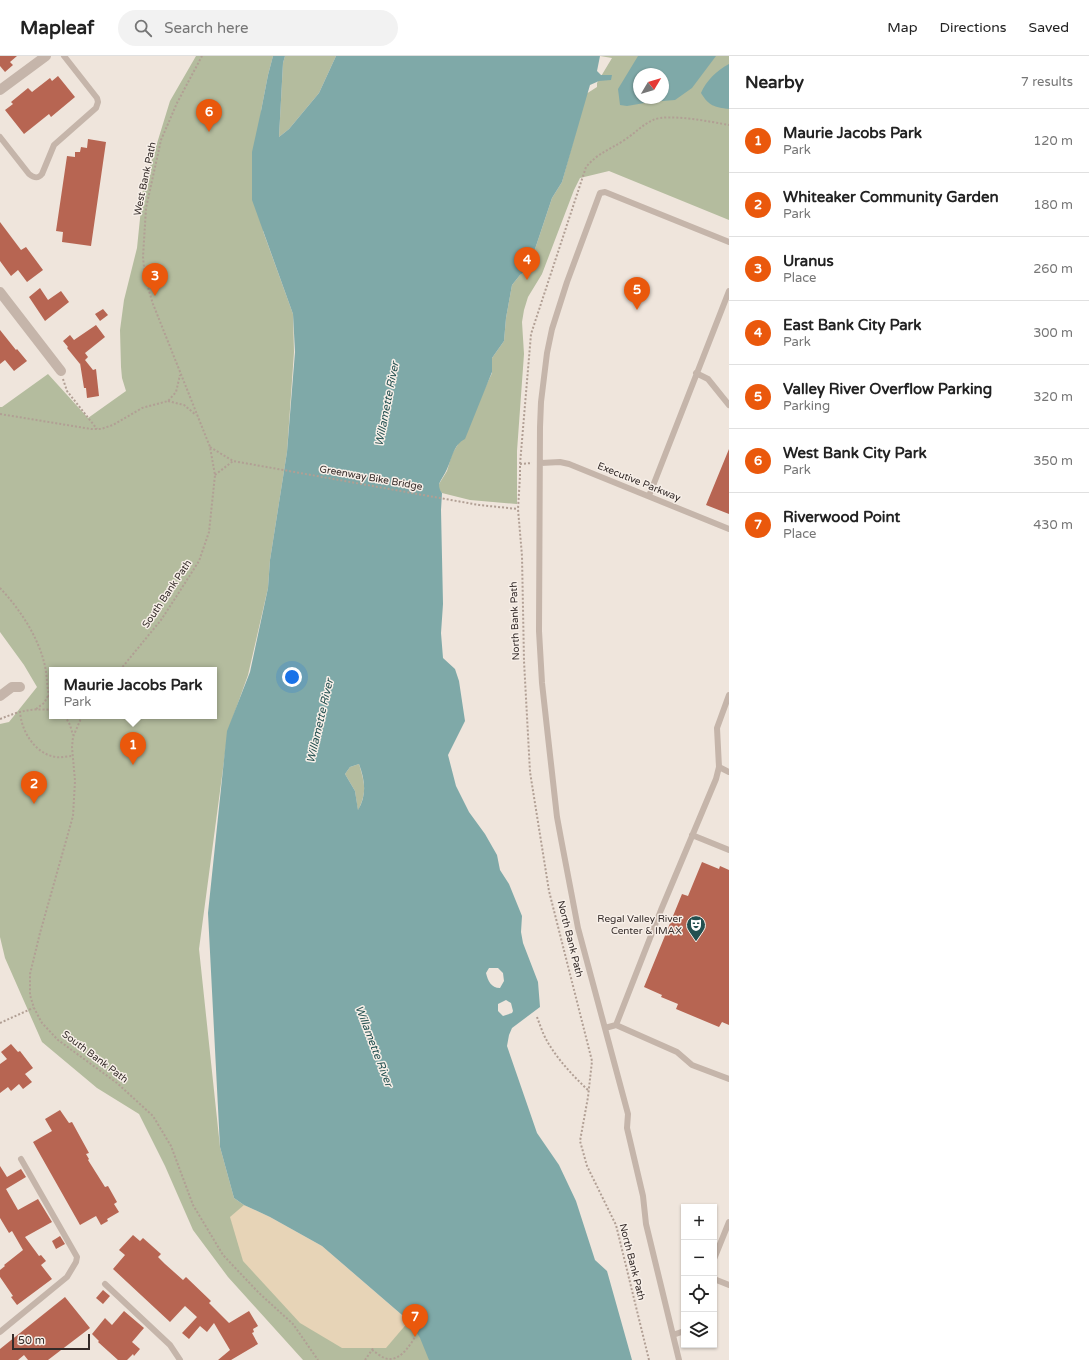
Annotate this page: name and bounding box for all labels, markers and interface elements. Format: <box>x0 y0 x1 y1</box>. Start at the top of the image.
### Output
search box <box>118 10 398 46</box>
text: Mapleaf <box>20 17 94 39</box>
icon: search <box>132 17 154 39</box>
text: Search here <box>164 19 249 37</box>
text: Map <box>887 19 918 36</box>
text: Directions <box>940 19 1007 36</box>
text: Saved <box>1029 19 1069 36</box>
north arrow <box>633 68 669 104</box>
text: Nearby <box>745 72 804 93</box>
text: 7 results <box>1021 74 1073 90</box>
pin: 6 <box>196 99 222 132</box>
text: Maurie Jacobs Park <box>783 124 922 142</box>
text: 1 <box>754 133 762 149</box>
text: 120 m <box>1033 133 1073 149</box>
street label: West Bank Path <box>131 141 159 217</box>
text: Park <box>783 142 811 158</box>
text: Whiteaker Community Garden <box>783 188 999 206</box>
text: 2 <box>754 197 762 213</box>
text: 180 m <box>1033 197 1073 213</box>
text: Park <box>783 206 811 222</box>
pin: 4 <box>514 247 540 280</box>
text: Uranus <box>783 252 834 270</box>
text: 3 <box>754 261 762 277</box>
text: 260 m <box>1033 261 1073 277</box>
pin: 3 <box>142 263 168 296</box>
text: Place <box>783 270 816 286</box>
pin: 5 <box>624 277 650 310</box>
text: East Bank City Park <box>783 316 922 334</box>
text: 4 <box>754 325 762 341</box>
text: 300 m <box>1033 325 1073 341</box>
text: Park <box>783 334 811 350</box>
water label: Willamette River <box>372 359 402 447</box>
text: Valley River Overflow Parking <box>783 380 992 398</box>
text: 5 <box>754 389 762 405</box>
text: 320 m <box>1033 389 1073 405</box>
text: Parking <box>783 398 830 414</box>
text: West Bank City Park <box>783 444 927 462</box>
text: 6 <box>754 453 762 469</box>
text: 350 m <box>1033 453 1073 469</box>
street label: Executive Parkway <box>596 460 683 504</box>
text: Park <box>783 462 811 478</box>
street label: Greenway Bike Bridge <box>319 463 424 493</box>
text: Riverwood Point <box>783 508 900 526</box>
text: 7 <box>754 517 762 533</box>
text: 430 m <box>1033 517 1073 533</box>
text: Place <box>783 526 816 542</box>
street label: South Bank Path <box>140 558 194 630</box>
street label: North Bank Path <box>508 581 522 661</box>
popup <box>49 667 217 719</box>
your location <box>282 667 302 687</box>
text: Maurie Jacobs Park <box>64 676 202 694</box>
water label: Willamette River <box>304 676 336 764</box>
text: Park <box>64 694 91 710</box>
pin: 1 <box>120 732 146 765</box>
pin: 2 <box>21 771 47 804</box>
street label: North Bank Path <box>555 899 585 979</box>
place label: Regal Valley River Center & IMAX <box>597 913 682 937</box>
theatre icon: Regal Valley River Center & IMAX <box>685 914 707 942</box>
water label: Willamette River <box>353 1004 396 1090</box>
street label: South Bank Path <box>60 1028 130 1086</box>
map controls <box>681 1204 717 1348</box>
button: + <box>681 1204 717 1240</box>
street label: North Bank Path <box>617 1222 647 1302</box>
button: − <box>681 1240 717 1276</box>
button: locate <box>681 1276 717 1312</box>
pin: 7 <box>402 1304 428 1337</box>
button: layers <box>681 1312 717 1348</box>
scale bar <box>12 1332 90 1351</box>
text: 50 m <box>18 1334 45 1347</box>

